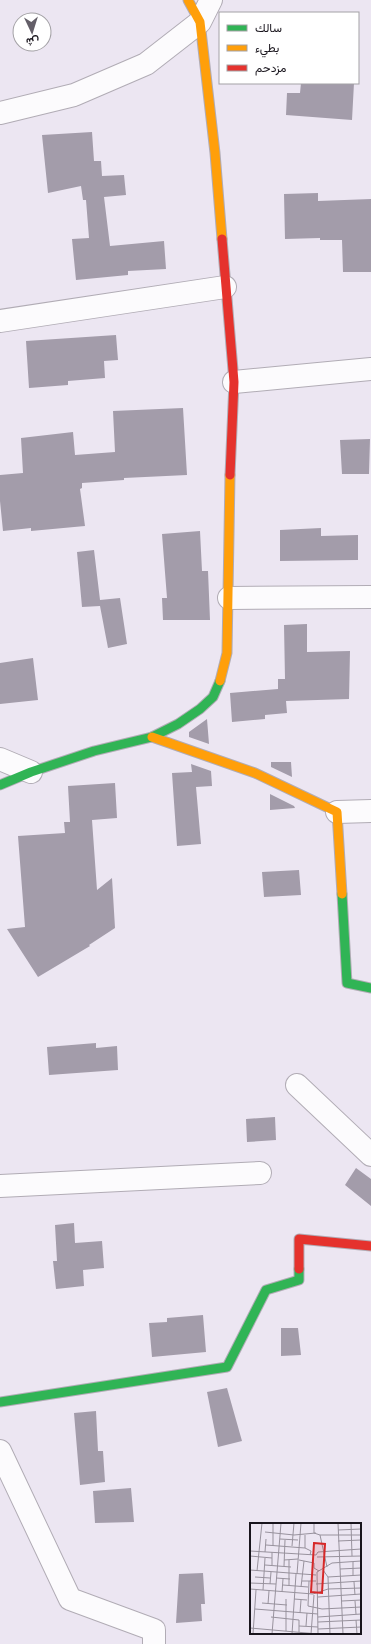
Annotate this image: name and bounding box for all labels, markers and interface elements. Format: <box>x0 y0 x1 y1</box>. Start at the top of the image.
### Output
north arrow <box>12 12 52 52</box>
legend <box>219 12 359 84</box>
text: سالك <box>255 19 282 38</box>
text: ش <box>25 33 40 50</box>
text: بطيء <box>255 39 279 58</box>
text: مزدحم <box>255 59 286 78</box>
inset map <box>250 1523 361 1634</box>

